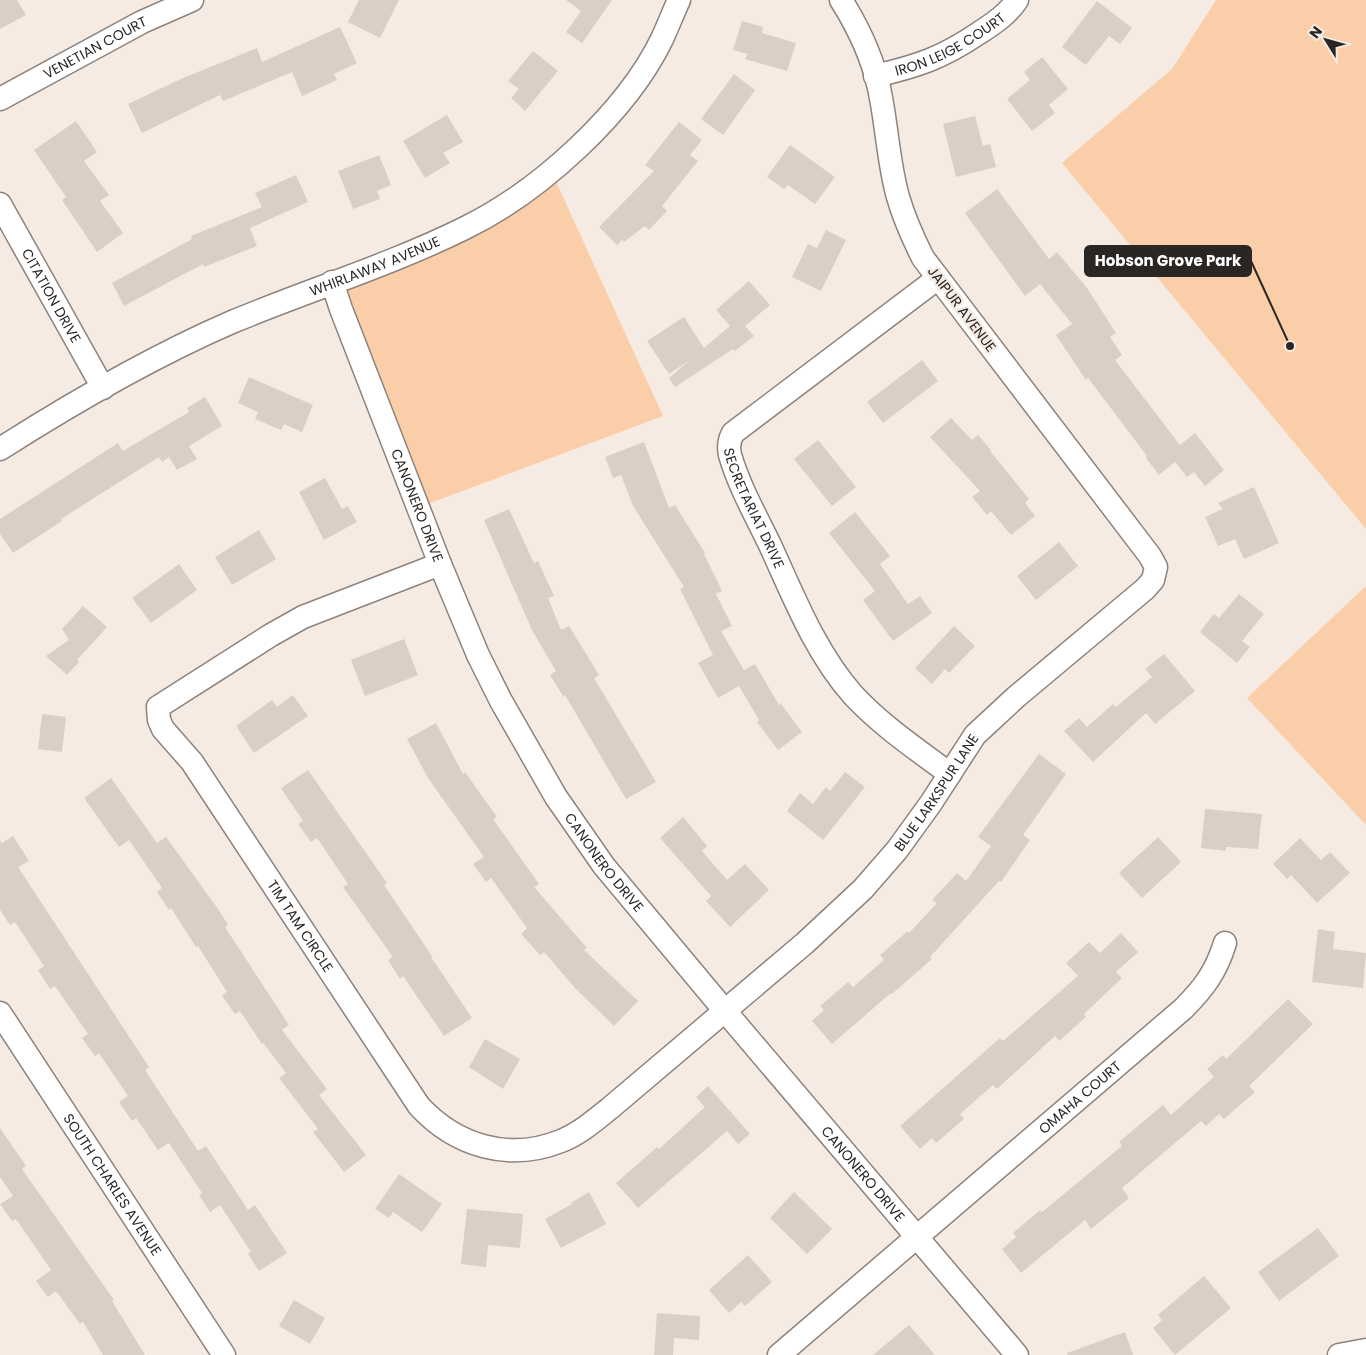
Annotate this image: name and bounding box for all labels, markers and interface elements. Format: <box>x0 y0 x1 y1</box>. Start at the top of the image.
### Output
street label: IRON LEIGE COURT <box>893 8 1010 81</box>
street label: VENETIAN COURT <box>40 11 150 84</box>
north arrow <box>1301 15 1351 65</box>
text: N <box>1304 22 1327 42</box>
street label: WHIRLAWAY AVENUE <box>307 231 443 301</box>
street label: CITATION DRIVE <box>17 245 86 347</box>
callout: Hobson Grove Park <box>1085 246 1251 276</box>
text: Hobson Grove Park <box>1095 250 1242 271</box>
street label: JAIPUR AVENUE <box>923 262 1001 356</box>
street label: CANONERO DRIVE <box>386 446 448 565</box>
street label: SECRETARIAT DRIVE <box>719 446 789 572</box>
street label: BLUE LARKSPUR LANE <box>889 730 983 855</box>
street label: CANONERO DRIVE <box>560 809 648 916</box>
street label: TIM TAM CIRCLE <box>263 876 338 976</box>
street label: OMAHA COURT <box>1034 1056 1126 1138</box>
street label: SOUTH CHARLES AVENUE <box>58 1110 166 1259</box>
street label: CANONERO DRIVE <box>817 1121 910 1226</box>

